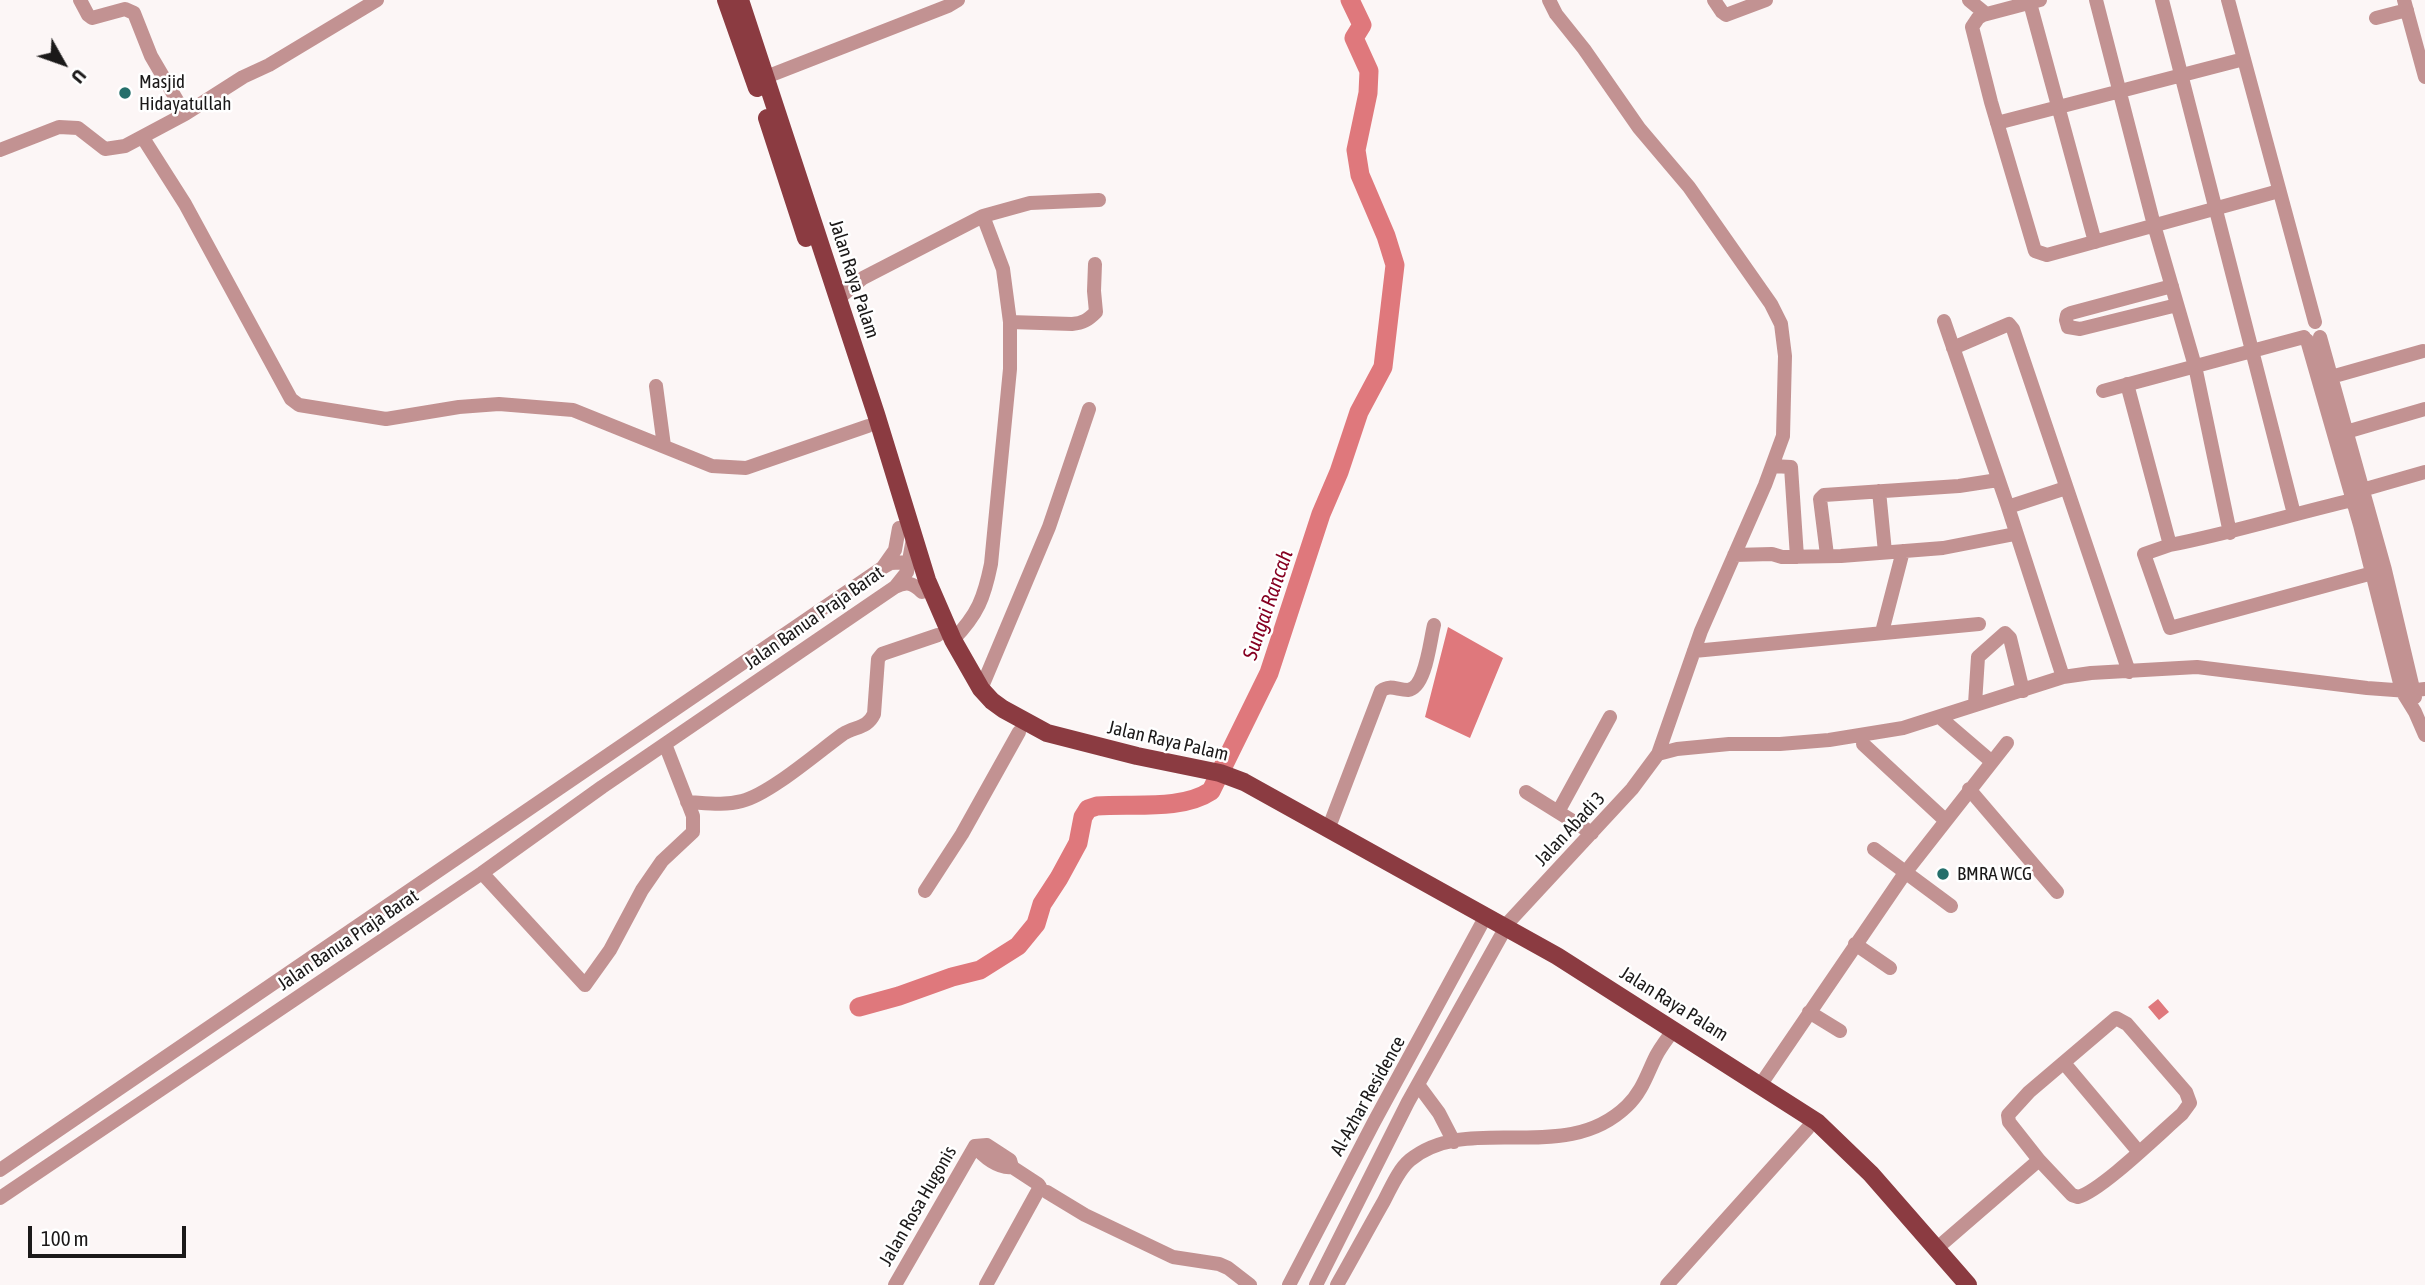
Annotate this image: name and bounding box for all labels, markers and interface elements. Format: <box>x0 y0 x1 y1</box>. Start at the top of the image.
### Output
north arrow <box>28 28 98 98</box>
text: U <box>67 65 91 88</box>
place label: Masjid Hidayatullah <box>139 71 231 115</box>
marker: Masjid Hidayatullah <box>117 85 133 101</box>
street label: Jalan Raya Palam <box>824 217 884 341</box>
water label: Sungai Rancah <box>1237 547 1299 663</box>
street label: Jalan Banua Praja Barat <box>740 561 888 675</box>
street label: Jalan Raya Palam <box>1105 716 1231 766</box>
street label: Jalan Abadi 3 <box>1530 787 1610 871</box>
place label: BMRA WCG <box>1957 863 2032 885</box>
marker: BMRA WCG <box>1935 866 1951 882</box>
street label: Jalan Banua Praja Barat <box>273 884 423 996</box>
street label: Jalan Raya Palam <box>1616 962 1732 1046</box>
street label: Al-Azhar Residence <box>1326 1032 1410 1160</box>
street label: Jalan Rosa Hugonis <box>875 1142 961 1270</box>
scale bar <box>32 1212 189 1256</box>
text: 100 m <box>41 1226 89 1250</box>

